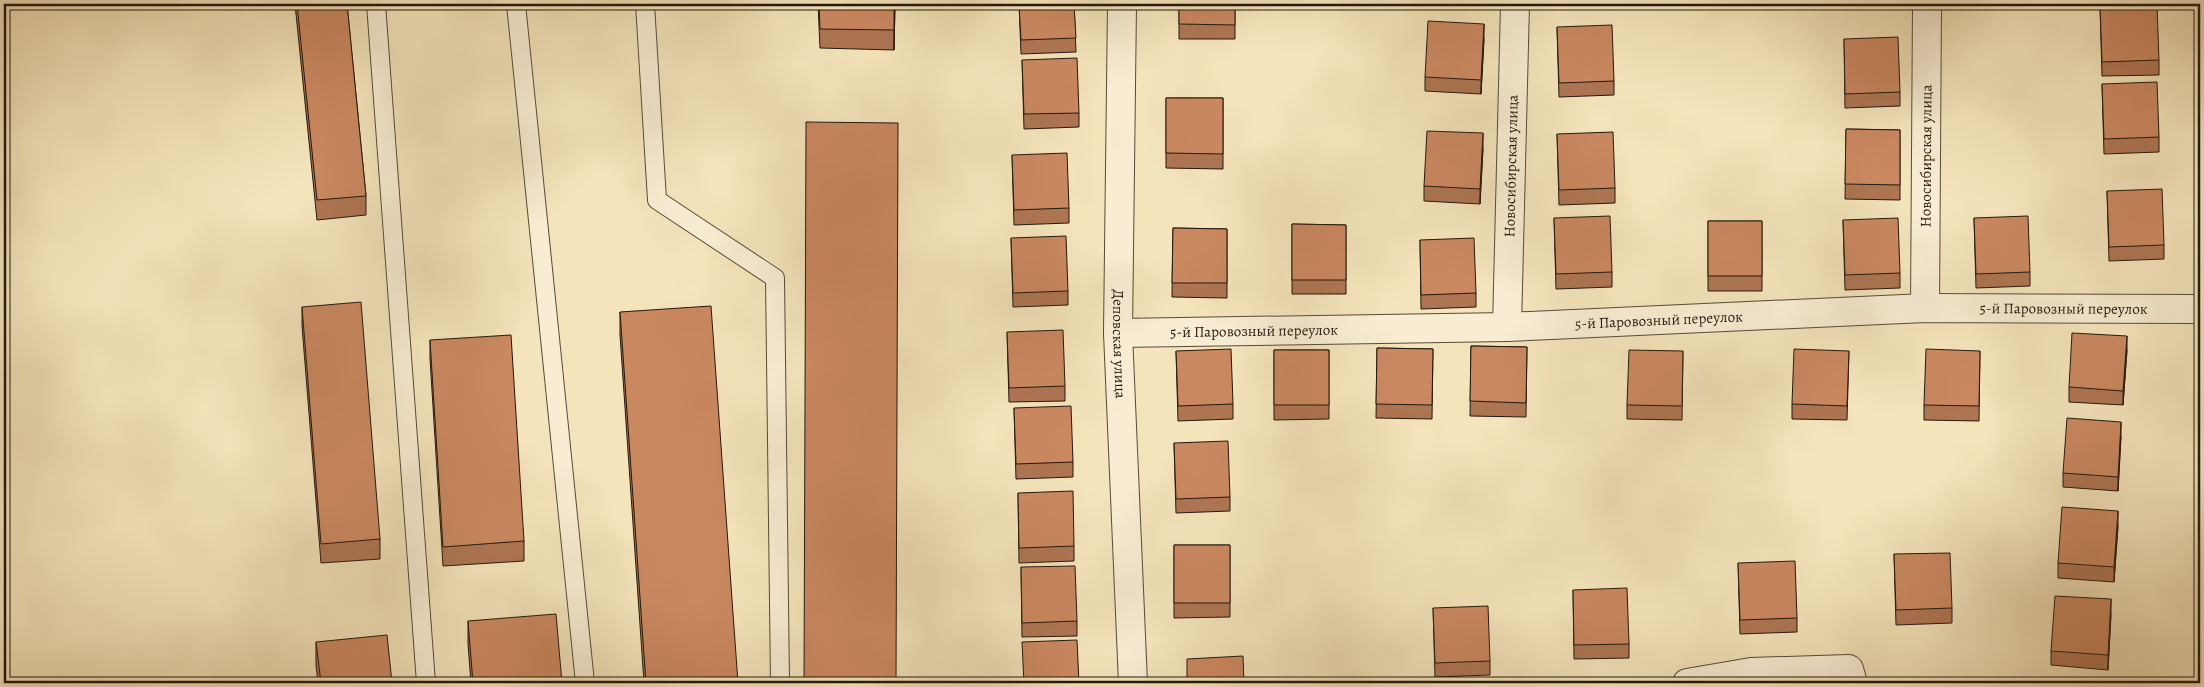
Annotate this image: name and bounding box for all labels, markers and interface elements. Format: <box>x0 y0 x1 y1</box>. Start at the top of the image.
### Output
street label: Новосибирская улица <box>1916 85 1936 227</box>
street label: Новосибирская улица <box>1499 94 1523 238</box>
street label: Деповская улица <box>1108 289 1131 399</box>
street label: 5-й Паровозный переулок <box>1979 298 2148 319</box>
street label: 5-й Паровозный переулок <box>1574 306 1743 334</box>
street label: 5-й Паровозный переулок <box>1170 320 1338 342</box>

